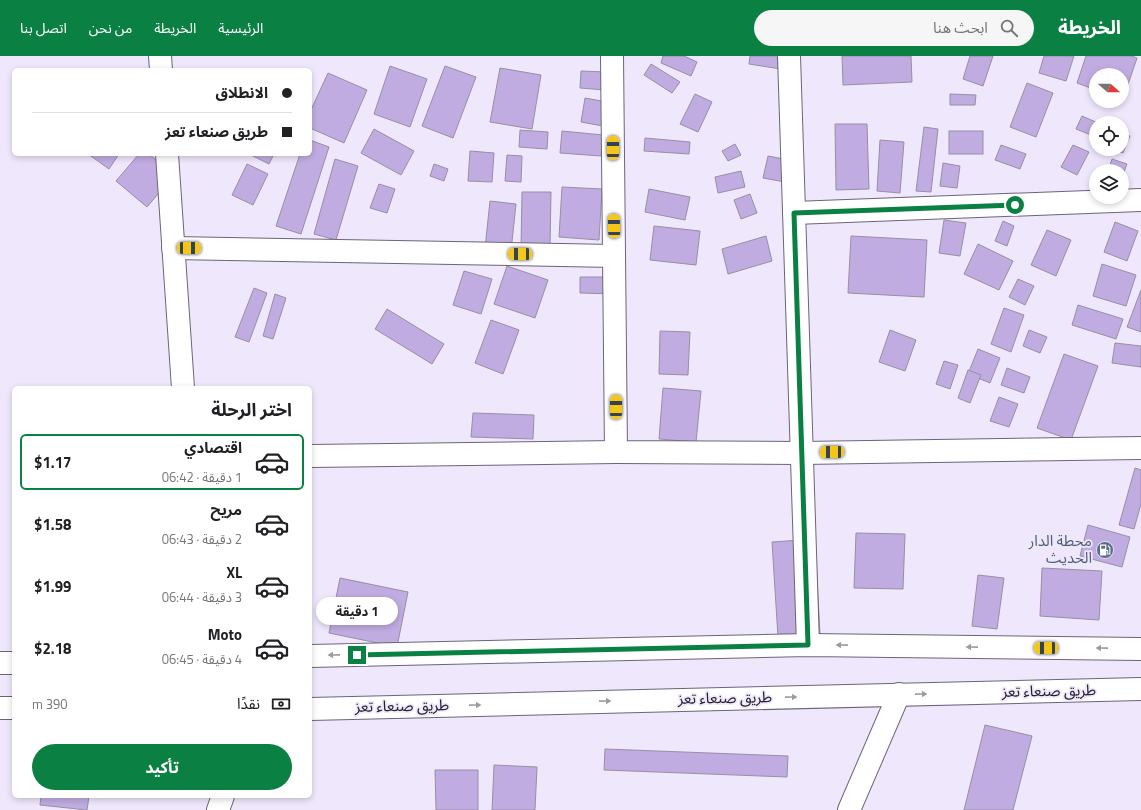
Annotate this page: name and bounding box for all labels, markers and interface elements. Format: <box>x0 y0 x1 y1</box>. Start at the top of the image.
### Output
search box <box>754 10 1034 46</box>
text: الخريطة <box>1058 12 1121 41</box>
text: ابحث هنا <box>933 16 988 39</box>
text: اتصل بنا <box>20 17 67 38</box>
text: من نحن <box>89 17 132 38</box>
text: الخريطة <box>154 17 196 38</box>
text: الرئيسية <box>218 17 263 38</box>
icon: search <box>998 17 1020 39</box>
north arrow <box>1089 68 1129 108</box>
map controls <box>1089 68 1129 204</box>
text: الانطلاق <box>216 81 268 104</box>
button: locate <box>1089 116 1129 156</box>
text: طريق صنعاء تعز <box>165 120 268 143</box>
car <box>607 136 619 160</box>
button: layers <box>1089 164 1129 204</box>
route start <box>1006 196 1024 214</box>
car <box>608 214 620 238</box>
car <box>177 242 201 254</box>
car <box>508 248 532 260</box>
car <box>610 395 622 419</box>
text: اختر الرحلة <box>211 396 292 423</box>
text: اقتصادي <box>184 436 242 459</box>
icon: car <box>254 444 290 480</box>
car <box>820 446 844 458</box>
text: $1.17 <box>34 451 71 474</box>
text: 1 دقيقة · 06:42 <box>162 467 242 487</box>
text: مريح <box>210 498 242 521</box>
icon: car <box>254 506 290 542</box>
text: $1.58 <box>34 513 71 536</box>
text: 2 دقيقة · 06:43 <box>162 529 242 549</box>
place label: محطة الدار الحديث <box>1028 529 1092 569</box>
fuel station icon: محطة الدار الحديث <box>1095 540 1115 560</box>
text: XL <box>226 561 242 584</box>
icon: car <box>254 568 290 604</box>
text: $1.99 <box>34 575 71 598</box>
text: 3 دقيقة · 06:44 <box>162 587 242 607</box>
callout: 1 دقيقة <box>316 597 398 625</box>
text: 1 دقيقة <box>336 601 378 621</box>
text: Moto <box>208 623 242 646</box>
icon: car <box>254 630 290 666</box>
text: $2.18 <box>34 637 71 660</box>
one-way arrow <box>835 642 848 648</box>
car <box>1034 642 1058 654</box>
one-way arrow <box>965 644 978 650</box>
one-way arrow <box>1095 645 1108 651</box>
route end <box>348 646 366 664</box>
text: 4 دقيقة · 06:45 <box>162 649 242 669</box>
one-way arrow <box>328 652 340 659</box>
street label: طريق صنعاء تعز <box>1001 678 1096 703</box>
street label: طريق صنعاء تعز <box>677 685 772 710</box>
one-way arrow <box>915 691 928 697</box>
text: نقدًا <box>237 692 260 715</box>
icon: cash <box>270 693 292 715</box>
street label: طريق صنعاء تعز <box>354 693 449 718</box>
text: 390 m <box>32 694 68 714</box>
one-way arrow <box>785 694 798 700</box>
one-way arrow <box>599 698 611 705</box>
one-way arrow <box>469 701 481 708</box>
button: تأكيد <box>32 744 292 790</box>

